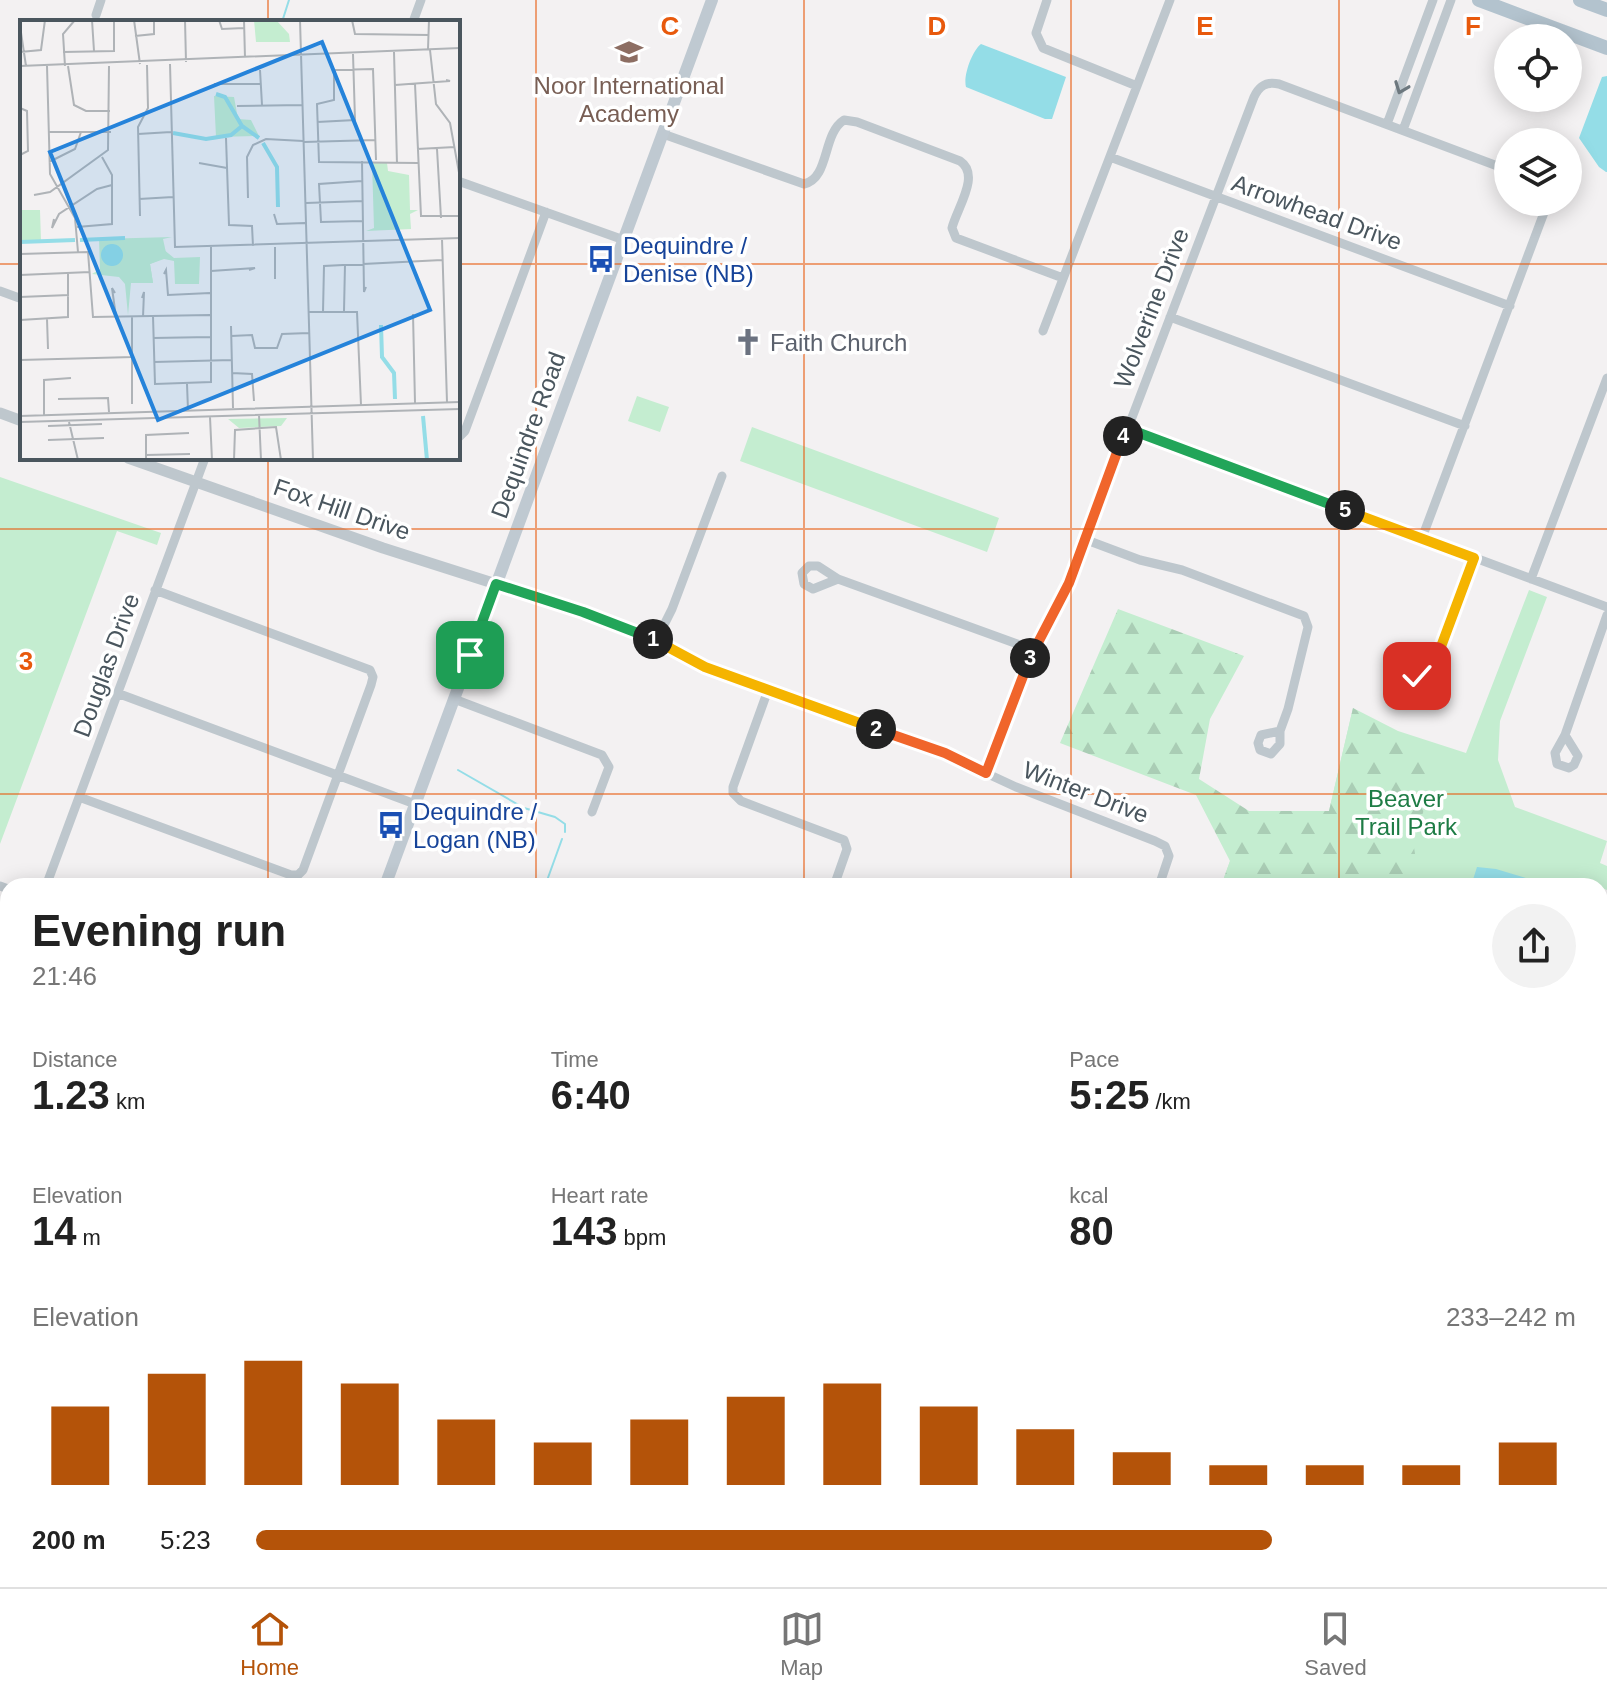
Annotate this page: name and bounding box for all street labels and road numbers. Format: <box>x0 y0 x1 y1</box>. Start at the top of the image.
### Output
street label: Arrowhead Drive <box>1228 169 1406 255</box>
street label: Wolverine Drive <box>1108 224 1194 392</box>
street label: Dequindre Road <box>485 348 571 522</box>
street label: Fox Hill Drive <box>270 473 414 545</box>
street label: Douglas Drive <box>68 590 144 740</box>
street label: Winter Drive <box>1020 756 1152 828</box>

